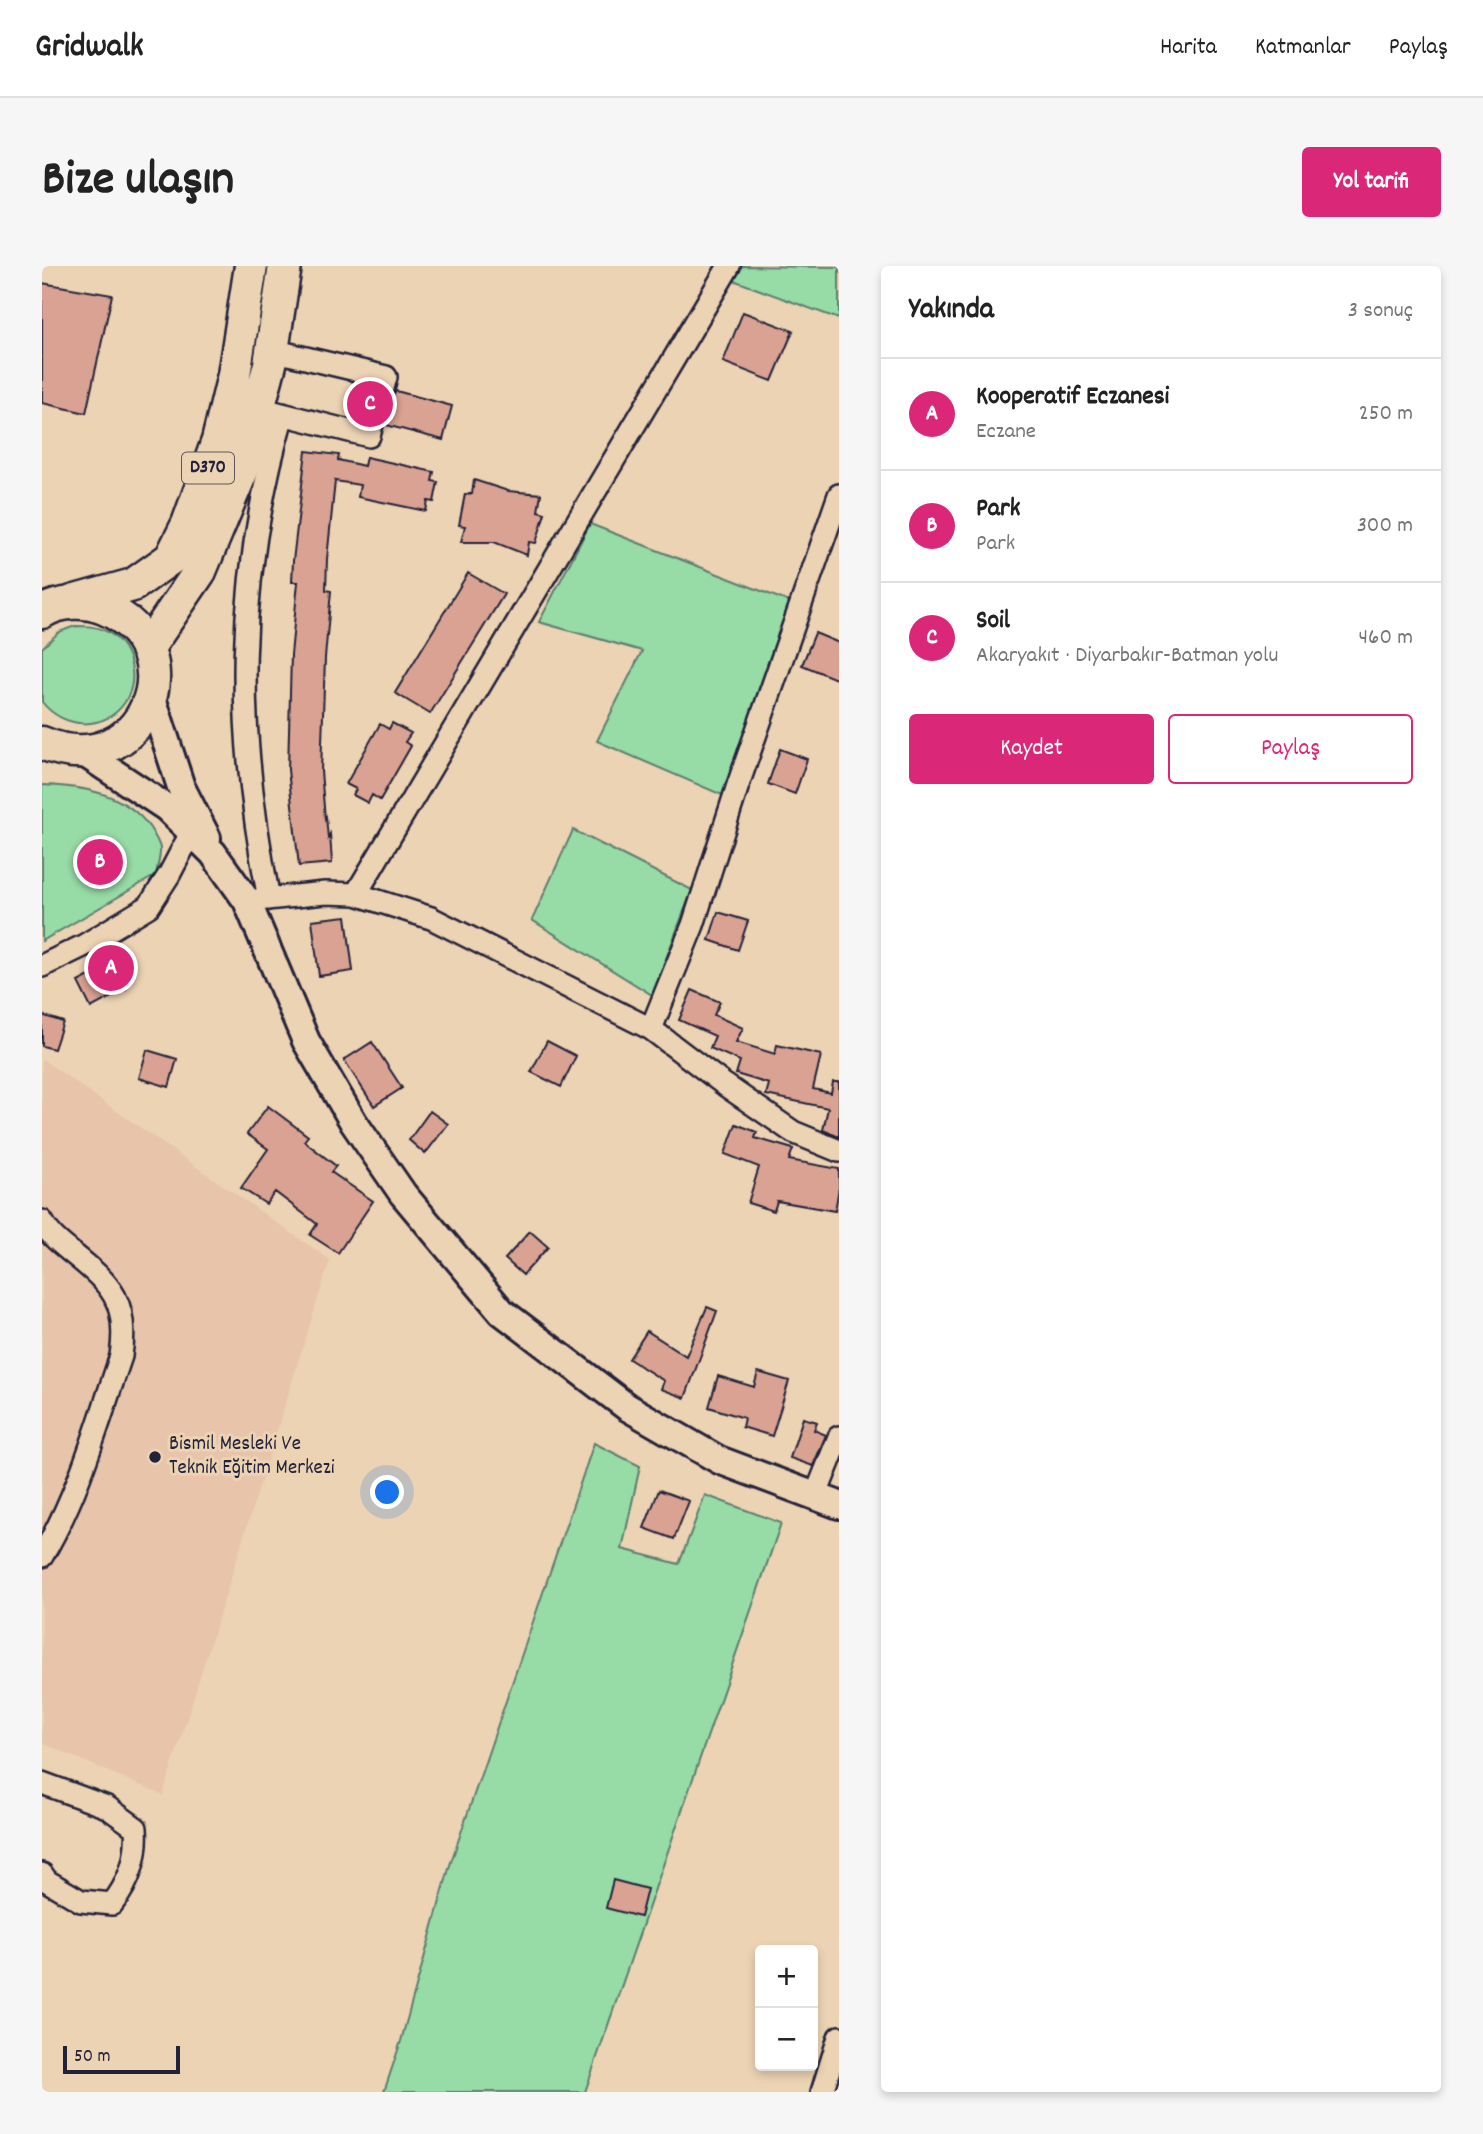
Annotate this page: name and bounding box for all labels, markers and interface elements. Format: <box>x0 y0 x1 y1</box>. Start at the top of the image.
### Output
text: Gridwalk <box>35 25 144 72</box>
text: Harita <box>1160 31 1217 65</box>
text: Katmanlar <box>1255 31 1351 65</box>
text: Paylaş <box>1389 31 1448 65</box>
text: Bize ulaşın <box>42 147 234 217</box>
button: Yol tarifi <box>1302 147 1441 217</box>
text: Yakında <box>909 290 994 333</box>
text: 3 sonuç <box>1348 295 1413 328</box>
pin: C <box>347 378 393 430</box>
text: Kooperatif Eczanesi <box>976 379 1169 416</box>
text: A <box>926 398 938 431</box>
text: 250 m <box>1359 398 1413 431</box>
text: Eczane <box>976 416 1036 449</box>
road number: D370 <box>182 452 234 484</box>
text: Park <box>976 491 1020 528</box>
text: B <box>927 510 937 543</box>
text: 300 m <box>1357 510 1413 543</box>
text: Park <box>976 528 1015 561</box>
text: Soil <box>976 603 1010 640</box>
text: C <box>926 622 938 655</box>
text: 460 m <box>1359 622 1413 655</box>
text: Akaryakıt · Diyarbakır-Batman yolu <box>976 640 1278 673</box>
button: Kaydet <box>909 714 1154 784</box>
button: Paylaş <box>1168 714 1413 784</box>
pin: B <box>77 836 123 888</box>
pin: A <box>88 942 134 994</box>
place label: Bismil Mesleki Ve Teknik Eğitim Merkezi <box>169 1430 335 1484</box>
marker: Bismil Mesleki Ve Teknik Eğitim Merkezi <box>147 1449 163 1465</box>
your location <box>370 1475 404 1509</box>
map controls <box>755 1945 818 2071</box>
button: + <box>755 1945 818 2008</box>
button: − <box>755 2008 818 2071</box>
scale bar <box>63 2043 180 2075</box>
text: 50 m <box>74 2044 111 2071</box>

